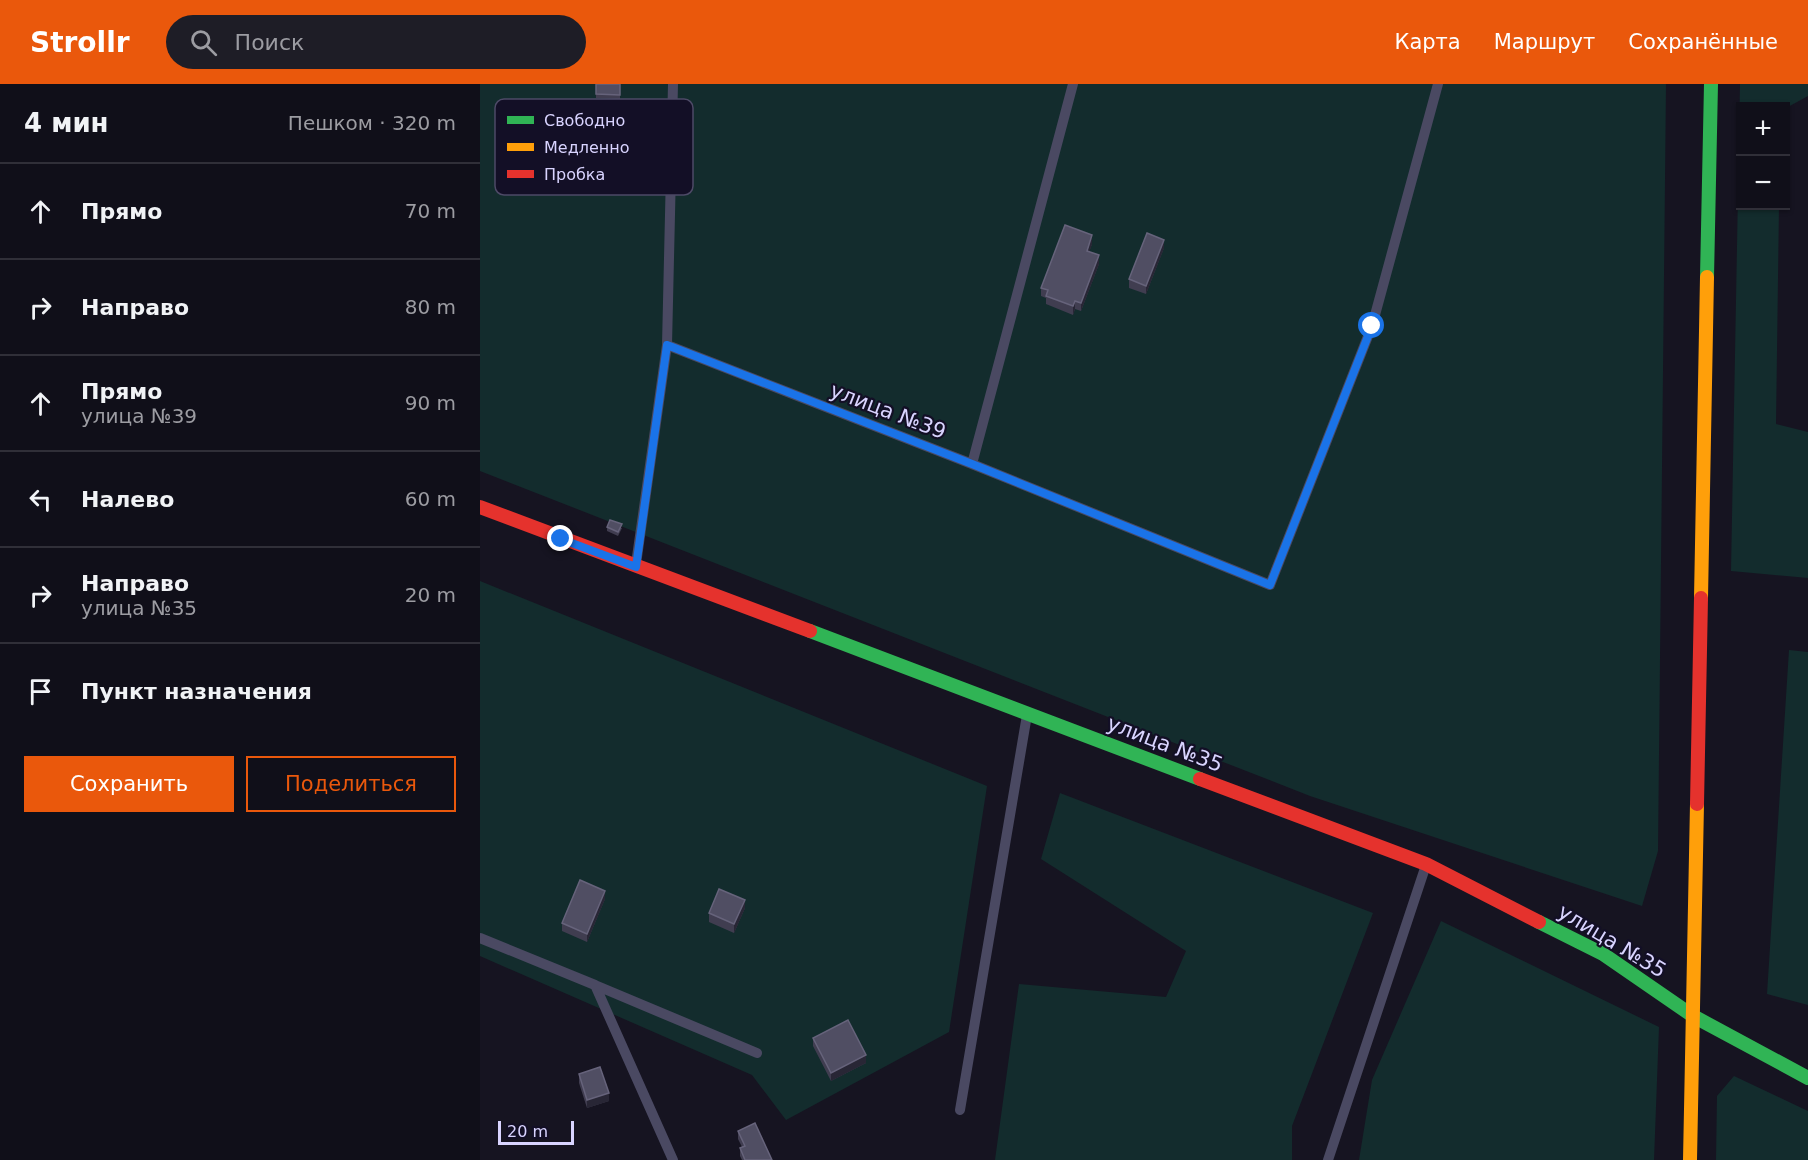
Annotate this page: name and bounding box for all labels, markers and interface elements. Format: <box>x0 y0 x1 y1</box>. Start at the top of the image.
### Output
search box <box>166 15 586 69</box>
text: Strollr <box>30 26 130 59</box>
icon: search <box>187 26 220 59</box>
text: Поиск <box>235 30 304 55</box>
text: Карта <box>1395 30 1461 54</box>
text: Маршрут <box>1494 30 1595 54</box>
text: Сохранённые <box>1628 30 1778 54</box>
legend <box>495 99 693 195</box>
map controls <box>1736 102 1790 210</box>
button: + <box>1736 102 1790 156</box>
text: 4 мин <box>24 108 109 138</box>
text: Пешком · 320 m <box>288 111 456 135</box>
text: Свободно <box>544 111 625 130</box>
text: Медленно <box>544 138 630 157</box>
button: − <box>1736 156 1790 210</box>
text: Пробка <box>544 165 605 184</box>
icon: ahead <box>24 195 57 228</box>
text: Прямо <box>81 199 162 224</box>
text: 70 m <box>405 199 456 223</box>
icon: right <box>24 291 57 324</box>
text: Направо <box>81 295 189 320</box>
text: 80 m <box>405 295 456 319</box>
route start <box>1358 312 1384 338</box>
street label: улица №39 <box>827 378 949 444</box>
text: Прямо <box>81 379 162 404</box>
icon: ahead <box>24 387 57 420</box>
text: 90 m <box>405 391 456 415</box>
text: улица №39 <box>81 404 197 428</box>
icon: left <box>24 483 57 516</box>
text: Налево <box>81 487 174 512</box>
text: 60 m <box>405 487 456 511</box>
route end <box>547 525 573 551</box>
text: Направо <box>81 571 189 596</box>
icon: right <box>24 579 57 612</box>
text: 20 m <box>405 583 456 607</box>
text: улица №35 <box>81 596 197 620</box>
icon: arrive <box>24 675 57 708</box>
text: Пункт назначения <box>81 679 312 704</box>
street label: улица №35 <box>1104 711 1226 777</box>
button: Сохранить <box>24 756 234 812</box>
button: Поделиться <box>246 756 456 812</box>
street label: улица №35 <box>1554 899 1670 983</box>
scale bar <box>498 1118 574 1146</box>
text: 20 m <box>507 1122 548 1141</box>

